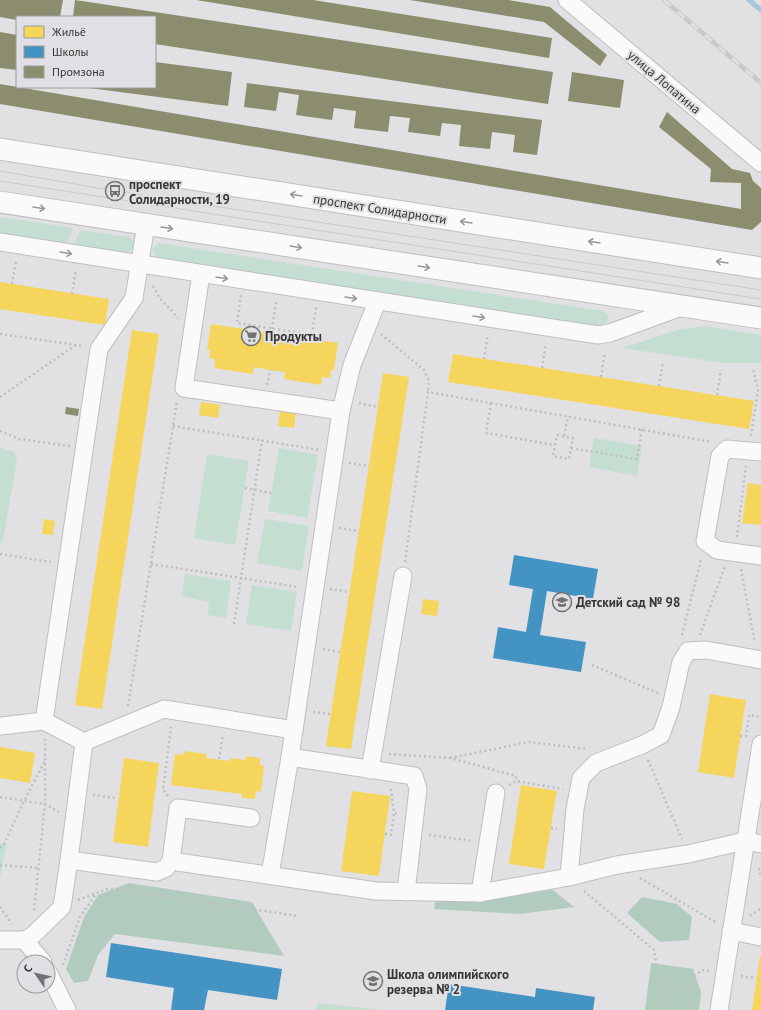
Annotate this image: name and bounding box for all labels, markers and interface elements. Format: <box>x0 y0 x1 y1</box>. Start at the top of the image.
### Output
legend <box>16 16 156 88</box>
text: Жильё <box>51 24 86 39</box>
text: Школы <box>52 44 88 59</box>
street label: улица Лопатина <box>624 46 704 118</box>
text: Промзона <box>52 64 105 79</box>
place label: проспект Солидарности, 19 <box>129 176 230 208</box>
bus stop icon: проспект Солидарности, 19 <box>104 180 126 202</box>
street label: проспект Солидарности <box>312 190 448 228</box>
one-way arrow <box>290 191 303 199</box>
one-way arrow <box>32 204 45 212</box>
one-way arrow <box>460 218 473 226</box>
one-way arrow <box>160 224 173 232</box>
one-way arrow <box>588 238 601 246</box>
one-way arrow <box>289 244 302 252</box>
one-way arrow <box>59 249 72 257</box>
one-way arrow <box>716 258 729 266</box>
one-way arrow <box>417 263 430 271</box>
one-way arrow <box>215 274 228 282</box>
one-way arrow <box>344 294 357 302</box>
one-way arrow <box>472 313 485 321</box>
supermarket icon: Продукты <box>240 325 262 347</box>
place label: Продукты <box>265 328 322 345</box>
school or university icon: Детский сад № 98 <box>551 591 573 613</box>
place label: Детский сад № 98 <box>576 594 680 611</box>
north arrow <box>16 954 56 994</box>
text: С <box>20 962 35 975</box>
place label: Школа олимпийского резерва № 2 <box>387 966 509 998</box>
school or university icon: Школа олимпийского резерва № 2 <box>362 970 384 992</box>

